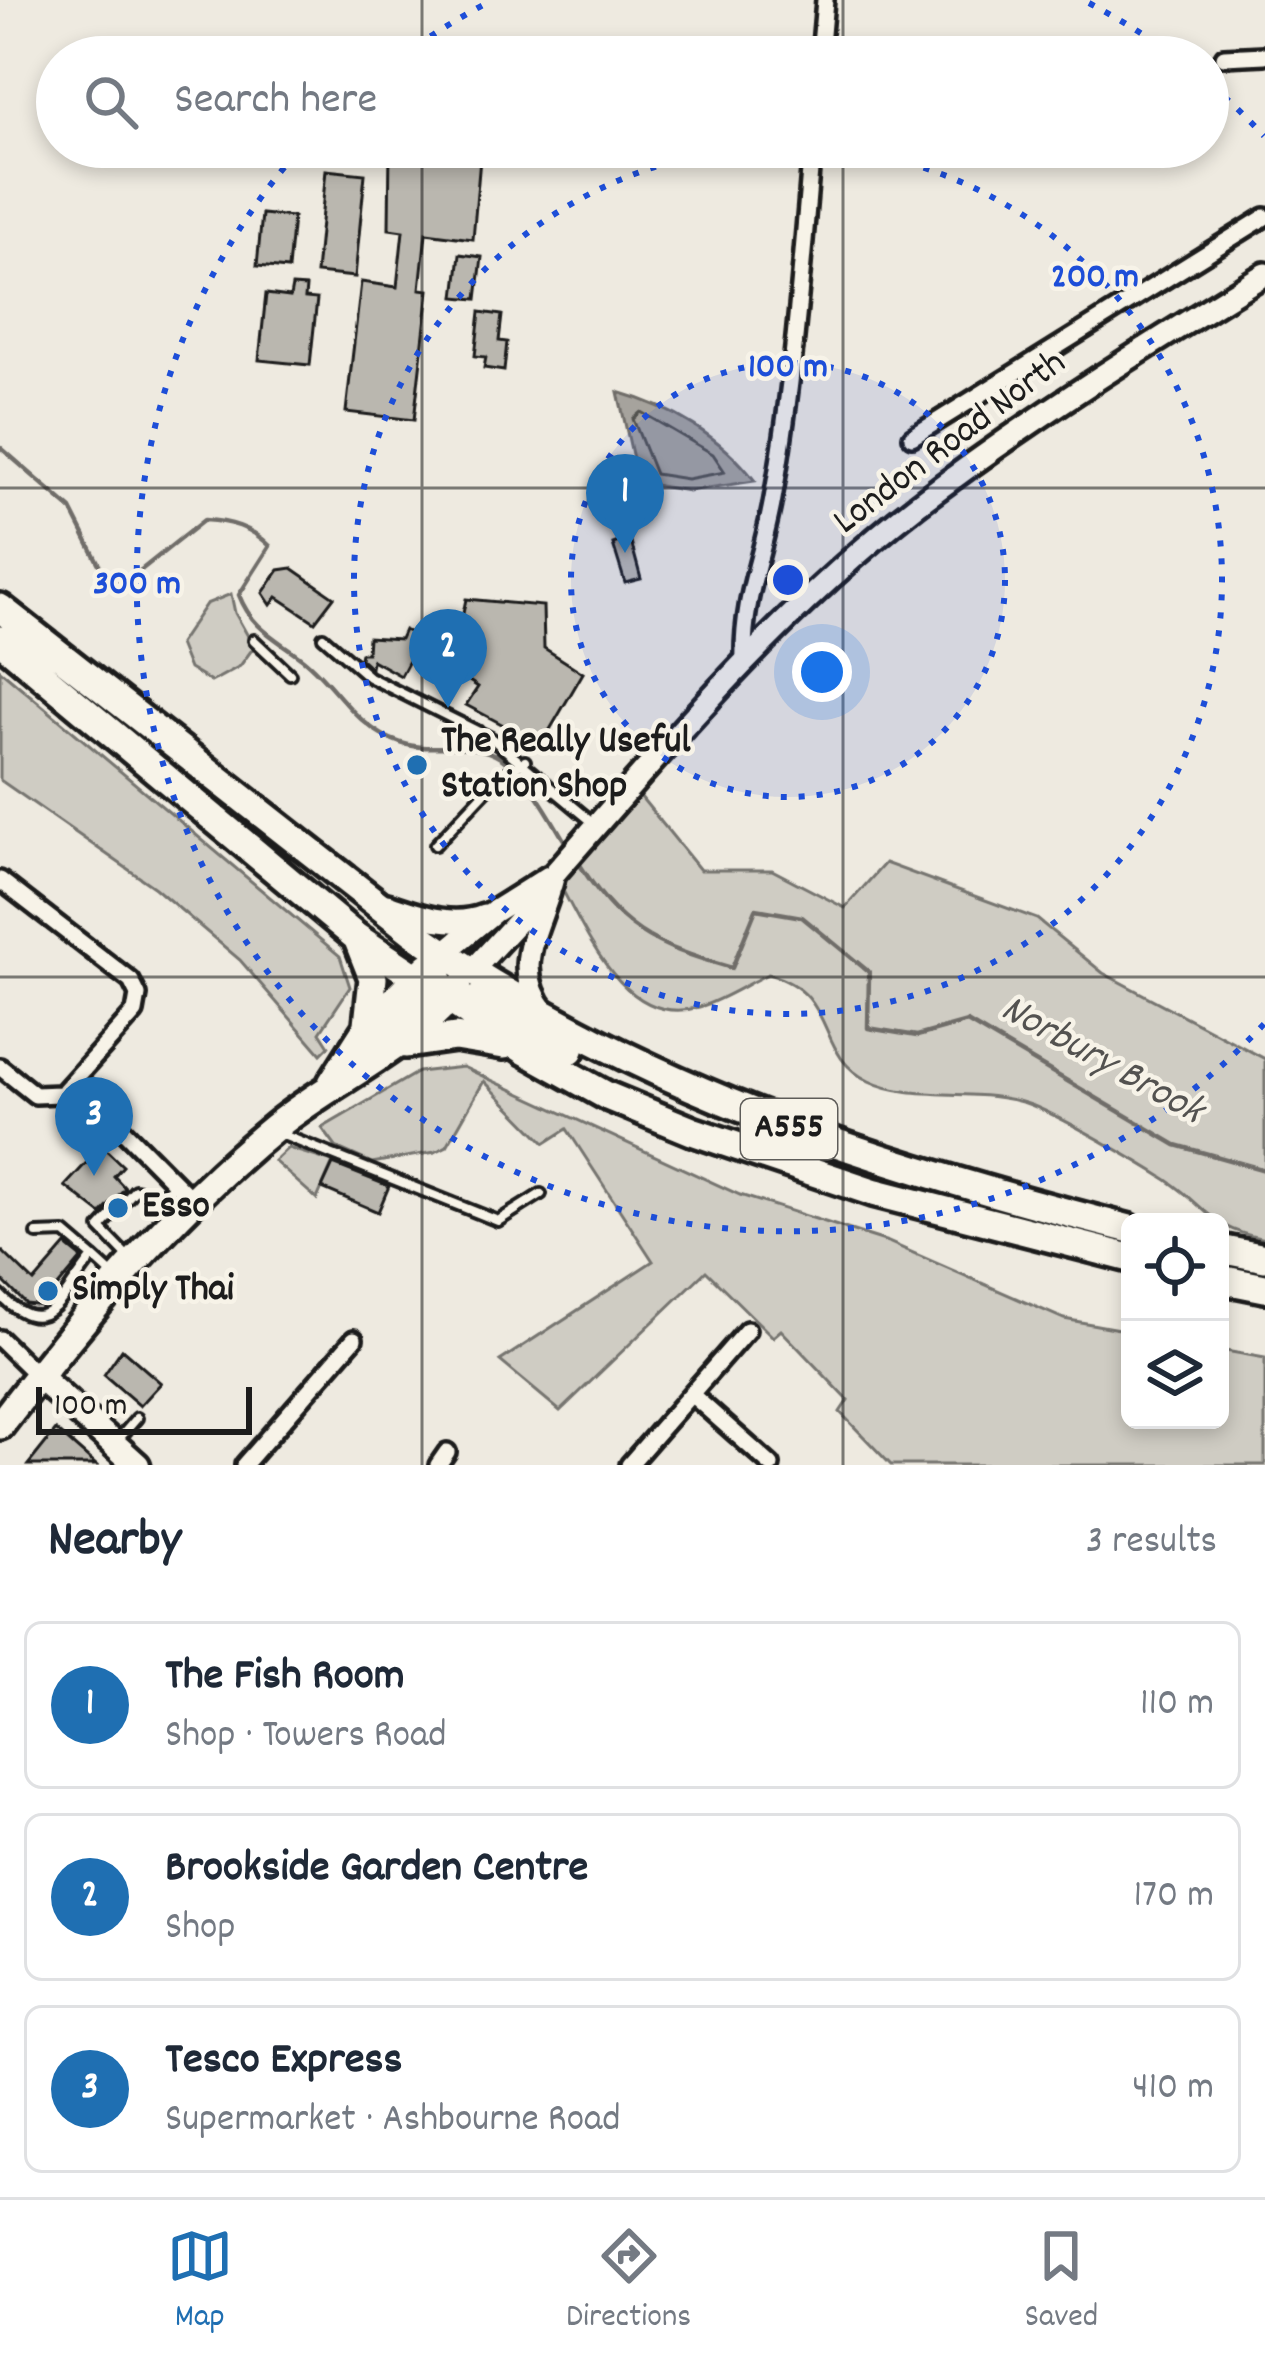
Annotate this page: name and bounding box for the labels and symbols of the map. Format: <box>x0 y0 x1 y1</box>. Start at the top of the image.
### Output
text: 200 m <box>1051 253 1139 305</box>
street label: London Road North <box>823 338 1079 550</box>
text: 100 m <box>748 343 828 395</box>
pin: 1 <box>586 454 664 553</box>
centre of rings <box>767 559 809 601</box>
text: 300 m <box>93 560 181 612</box>
pin: 2 <box>409 609 487 708</box>
your location <box>792 642 852 702</box>
place label: The Really Useful Station Shop <box>441 716 691 816</box>
marker: The Really Useful Station Shop <box>404 752 430 778</box>
water label: Norbury Brook <box>989 982 1217 1144</box>
pin: 3 <box>55 1077 133 1176</box>
road number: A555 <box>741 1099 837 1159</box>
place label: Esso <box>142 1181 210 1236</box>
marker: Esso <box>105 1195 131 1221</box>
place label: Simply Thai <box>72 1264 234 1319</box>
marker: Simply Thai <box>35 1278 61 1304</box>
scale bar <box>36 1381 252 1434</box>

